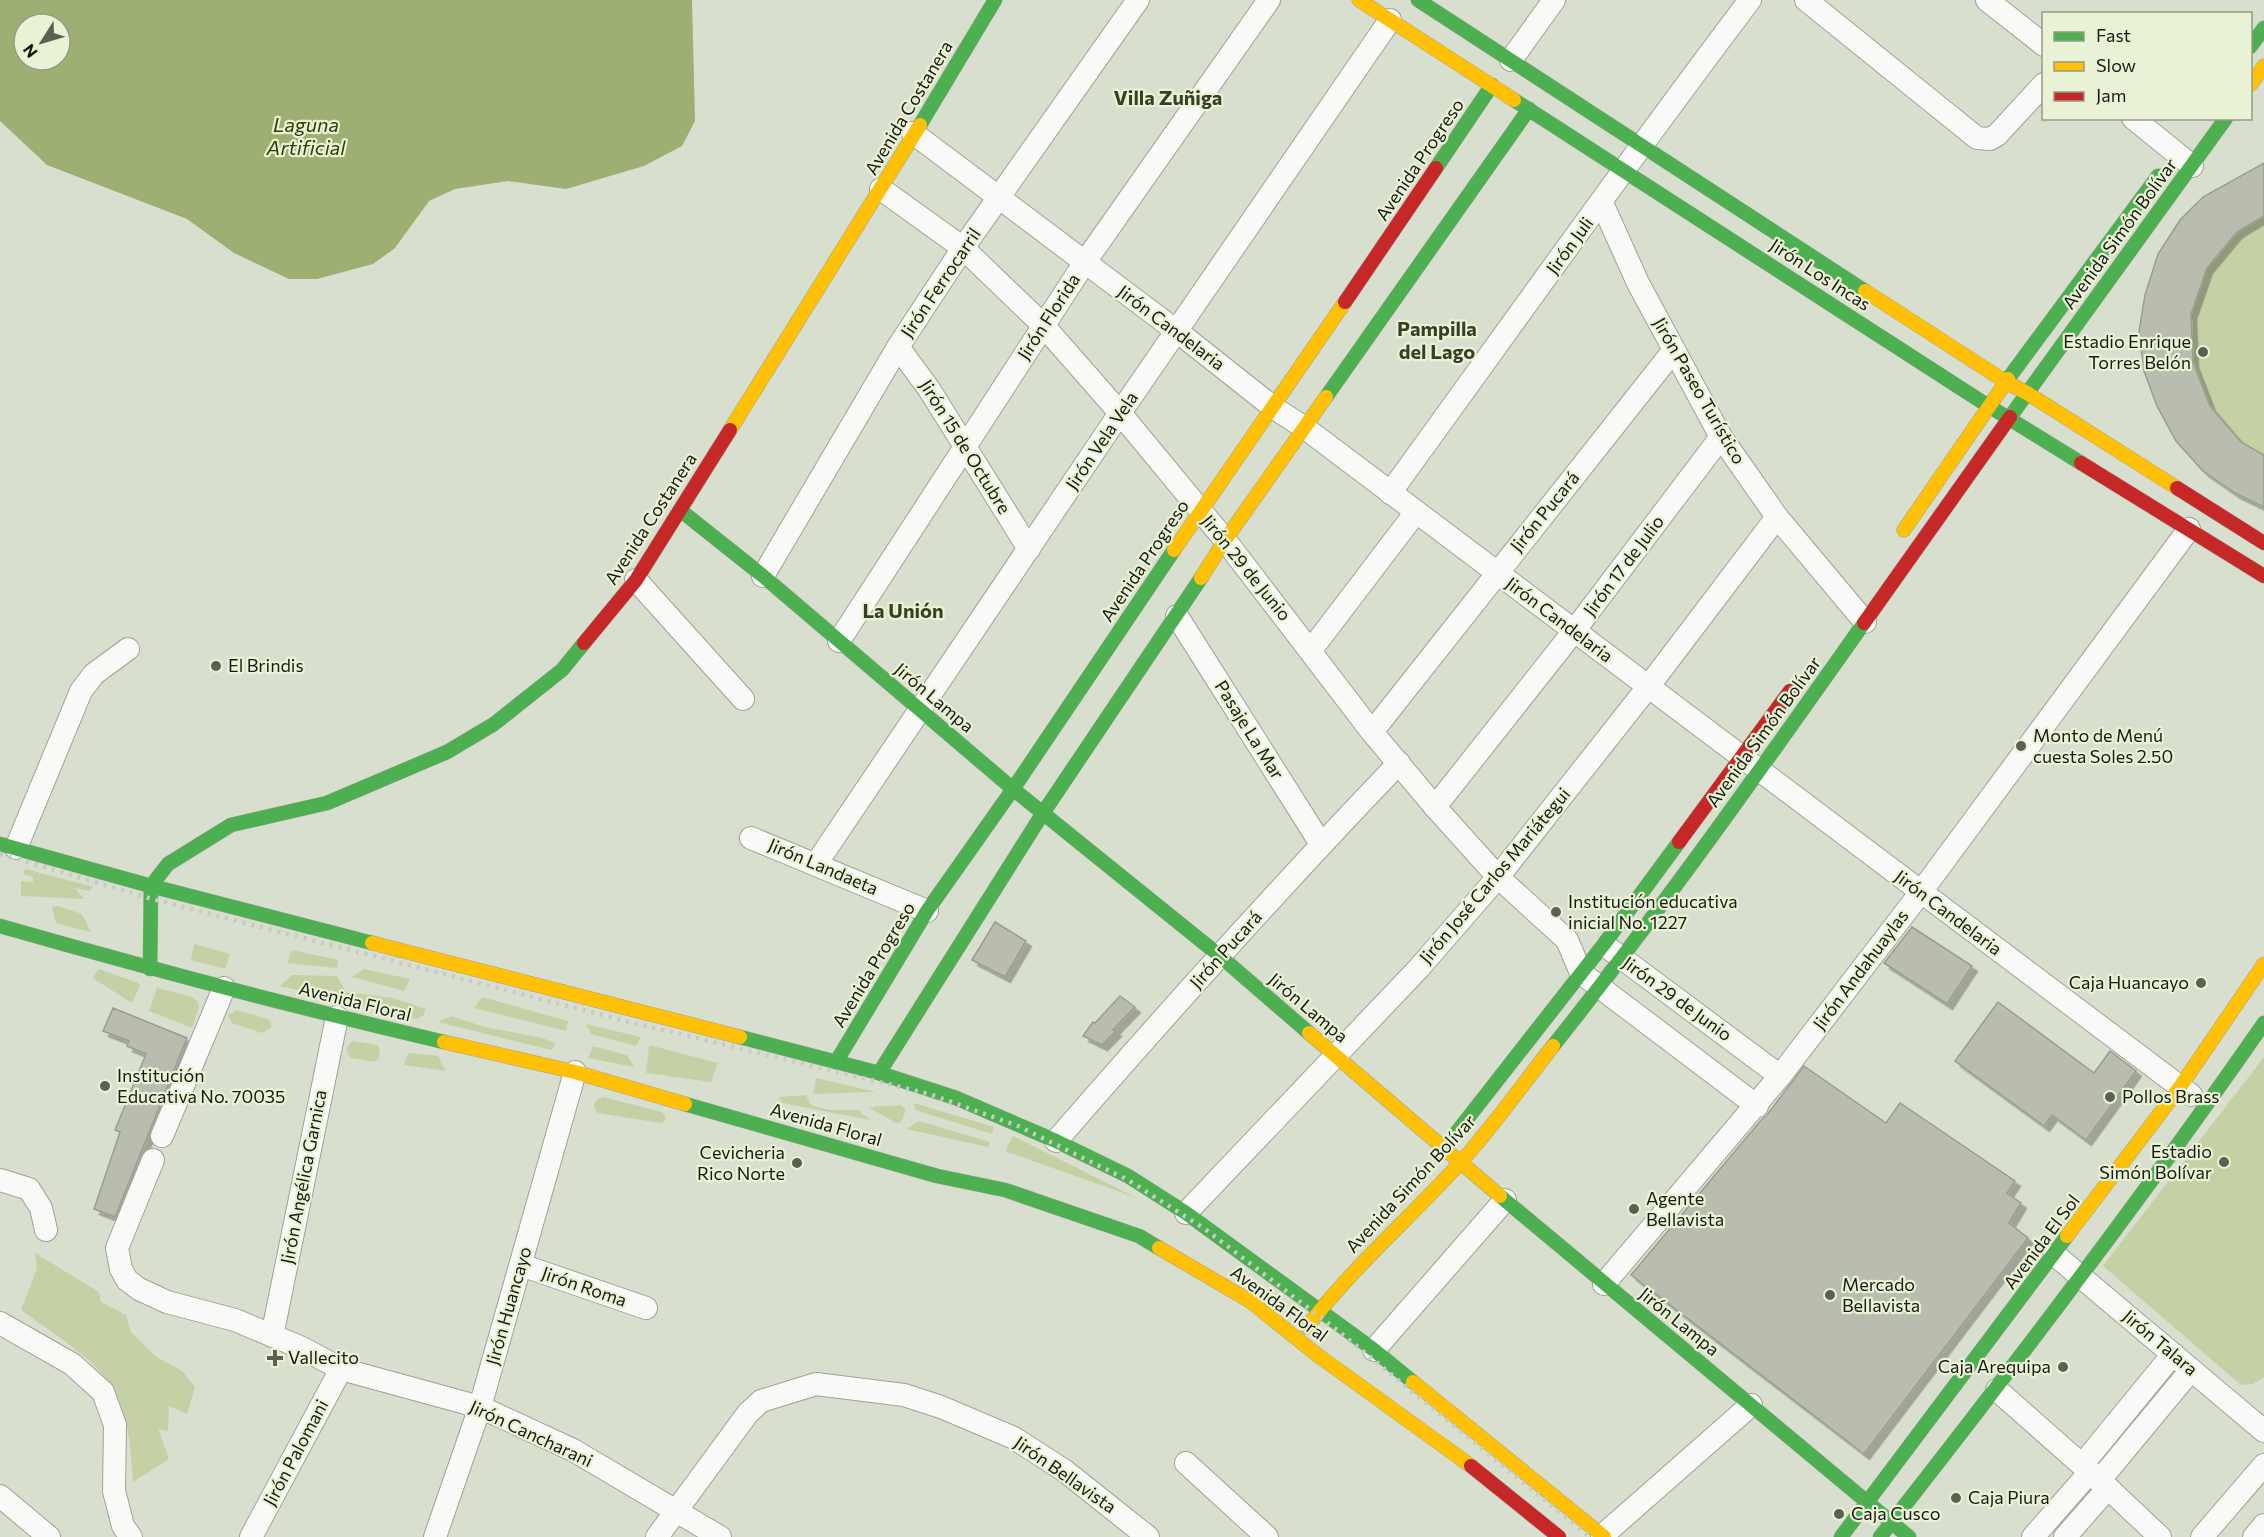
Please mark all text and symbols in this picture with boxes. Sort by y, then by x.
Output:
north arrow [12,12,72,72]
legend [2042,12,2252,120]
text: Fast [2096,24,2131,46]
street label: Avenida Costanera [859,36,957,178]
text: N [18,41,41,62]
text: Slow [2096,54,2136,76]
text: Jam [2096,84,2126,106]
district label: Villa Zuñiga [1114,85,1222,109]
street label: Avenida Progreso [1370,94,1468,225]
water label: Laguna Artificial [266,112,346,159]
street label: Avenida Simón Bolívar [2057,154,2181,313]
street label: Jirón Juli [1541,212,1597,278]
street label: Jirón Ferrocarril [895,223,985,341]
street label: Jirón Los Incas [1766,233,1875,315]
street label: Jirón Florida [1012,269,1084,364]
street label: Jirón Candelaria [1114,280,1230,375]
street label: Jirón Paseo Turístico [1649,313,1751,468]
district label: Pampilla del Lago [1397,316,1477,363]
place label: Estadio Enrique Torres Belón [2063,330,2191,373]
marker: Estadio Enrique Torres Belón [2196,345,2210,359]
street label: Jirón 15 de Octubre [916,375,1016,518]
street label: Jirón Vela Vela [1060,387,1142,494]
street label: Avenida Costanera [599,449,701,588]
street label: Jirón Pucará [1505,467,1583,556]
street label: Avenida Progreso [1095,495,1193,626]
street label: Jirón 29 de Junio [1197,510,1296,625]
street label: Jirón 17 de Julio [1578,511,1668,620]
street label: Jirón Candelaria [1502,572,1618,667]
district label: La Unión [862,598,944,622]
street label: Avenida Simón Bolívar [1701,652,1825,811]
place label: El Brindis [228,654,304,676]
street label: Jirón Lampa [891,658,979,737]
marker: El Brindis [209,659,223,673]
street label: Pasaje La Mar [1211,676,1289,783]
place label: Monto de Menú cuesta Soles 2.50 [2033,724,2173,767]
marker: Monto de Menú cuesta Soles 2.50 [2014,739,2028,753]
street label: Jirón José Carlos Mariátegui [1414,783,1574,968]
street label: Jirón Landaeta [765,833,882,899]
street label: Jirón Candelaria [1891,865,2007,960]
place label: Institución educativa inicial No. 1227 [1568,890,1738,933]
street label: Avenida Progreso [827,898,919,1031]
marker: Institución educativa inicial No. 1227 [1549,905,1563,919]
street label: Jirón Andahuaylas [1808,905,1913,1034]
street label: Jirón Pucará [1185,906,1266,993]
street label: Jirón 29 de Junio [1619,951,1737,1045]
street label: Jirón Lampa [1265,968,1353,1047]
place label: Caja Huancayo [2069,971,2189,993]
street label: Avenida Floral [297,976,414,1026]
marker: Caja Huancayo [2194,976,2208,990]
place label: Institución Educativa No. 70035 [117,1064,285,1107]
marker: Institución Educativa No. 70035 [98,1079,112,1093]
place label: Pollos Brass [2122,1085,2220,1107]
street label: Jirón Angélica Garnica [275,1088,331,1266]
marker: Pollos Brass [2103,1090,2117,1104]
street label: Avenida Floral [768,1098,885,1150]
street label: Avenida Simón Bolívar [1341,1110,1480,1257]
place label: Estadio Simón Bolívar [2099,1140,2212,1183]
place label: Cevicheria Rico Norte [697,1141,785,1184]
marker: Estadio Simón Bolívar [2217,1155,2231,1169]
marker: Cevicheria Rico Norte [790,1156,804,1170]
place label: Agente Bellavista [1646,1187,1724,1230]
street label: Avenida El Sol [1998,1190,2084,1293]
marker: Agente Bellavista [1627,1202,1641,1216]
street label: Jirón Huancayo [481,1244,535,1368]
street label: Avenida Floral [1227,1260,1333,1346]
street label: Jirón Roma [539,1261,630,1311]
place label: Mercado Bellavista [1842,1273,1920,1316]
street label: Jirón Lampa [1635,1282,1724,1360]
marker: Mercado Bellavista [1823,1288,1837,1302]
street label: Jirón Talara [2119,1305,2203,1380]
place label: Vallecito [288,1346,359,1368]
marker: Vallecito [266,1349,284,1367]
place label: Caja Arequipa [1938,1355,2051,1377]
marker: Caja Arequipa [2056,1360,2070,1374]
street label: Jirón Cancharani [466,1395,596,1471]
street label: Jirón Palomani [258,1396,332,1510]
street label: Jirón Bellavista [1010,1431,1121,1517]
place label: Caja Piura [1968,1486,2050,1508]
marker: Caja Piura [1949,1491,1963,1505]
place label: Caja Cusco [1851,1502,1940,1524]
marker: Caja Cusco [1832,1507,1846,1521]

